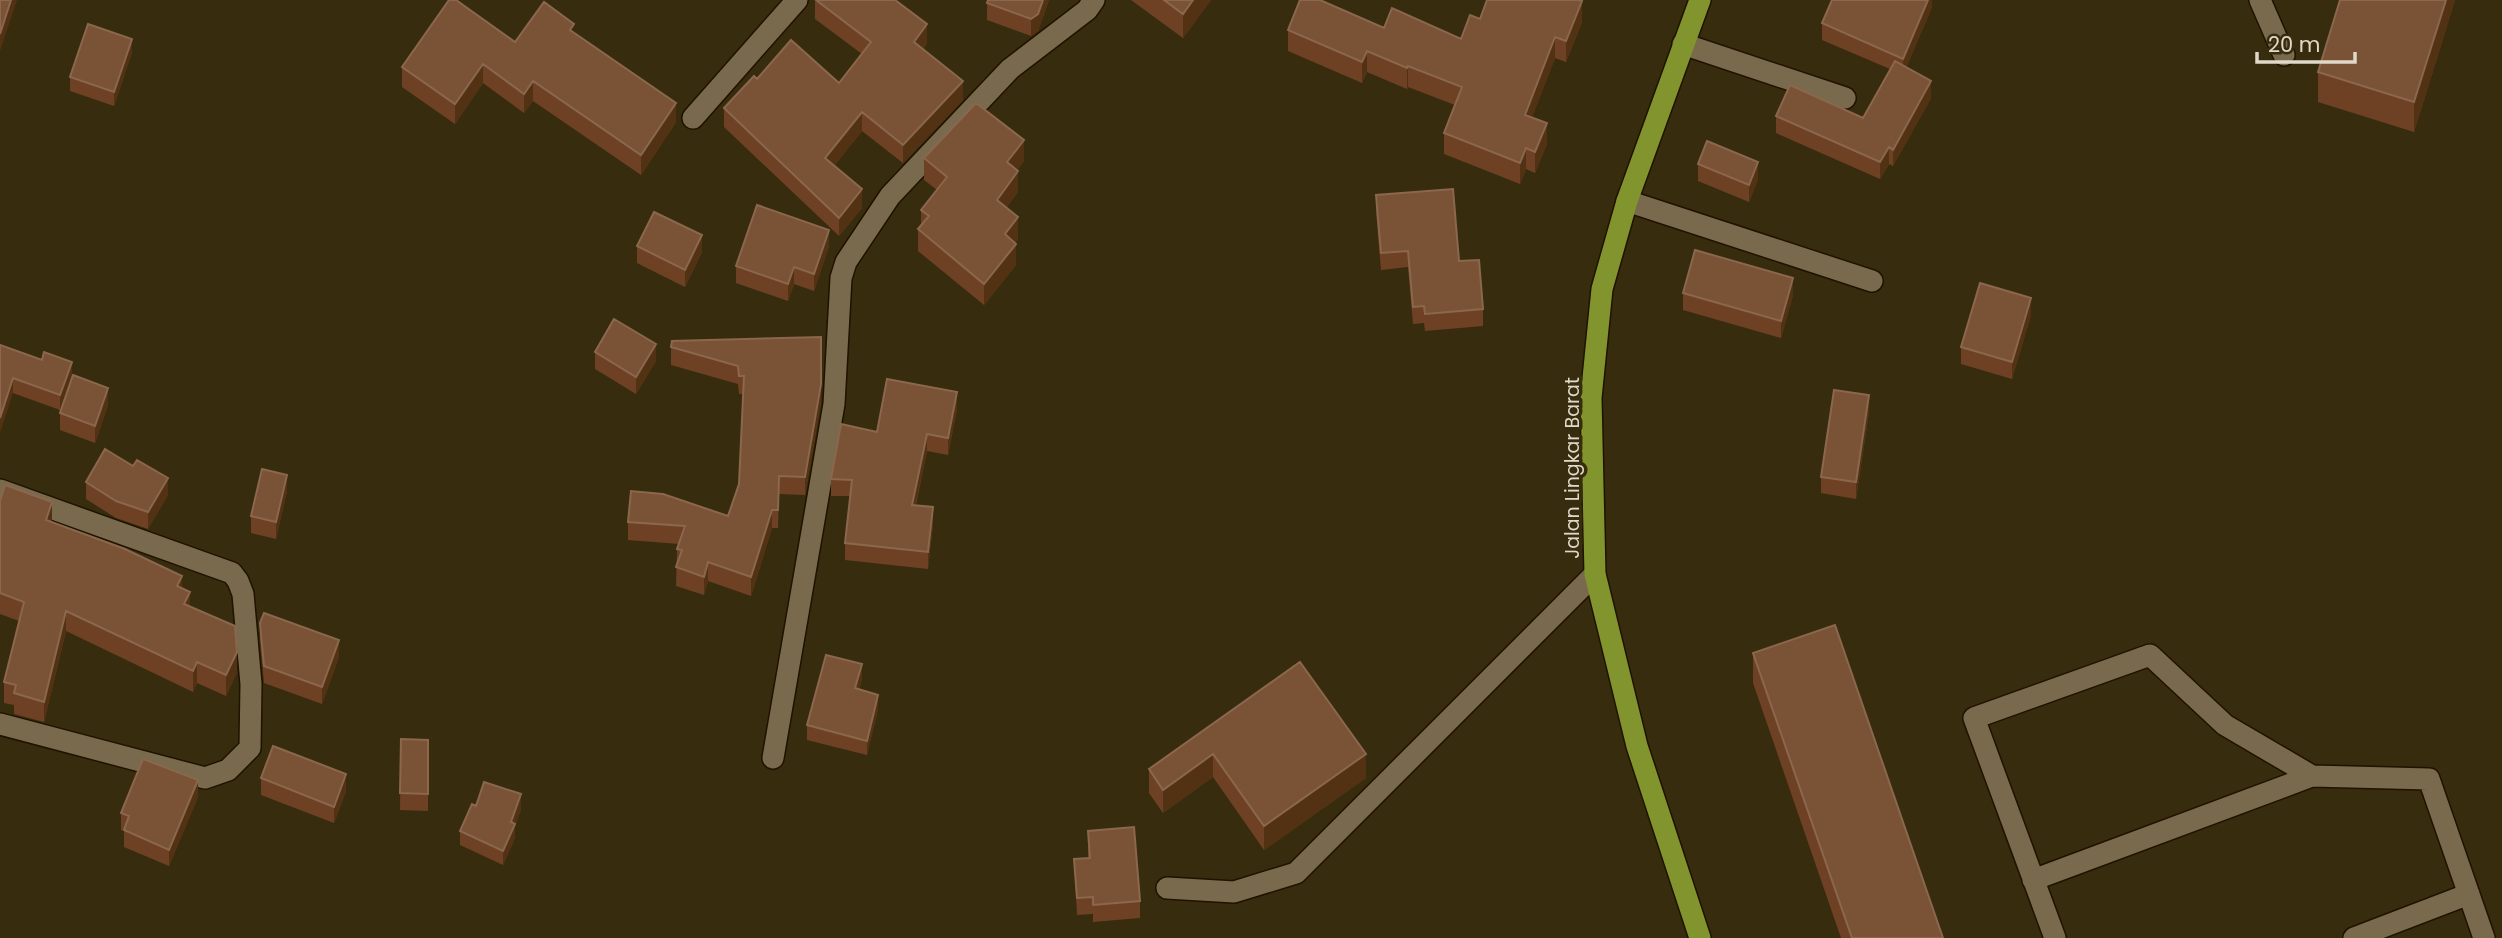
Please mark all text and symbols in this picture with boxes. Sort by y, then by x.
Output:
scale bar [2257,21,2355,65]
text: 20 m [2268,30,2321,59]
street label: Jalan Lingkar Barat [1559,377,1586,559]

